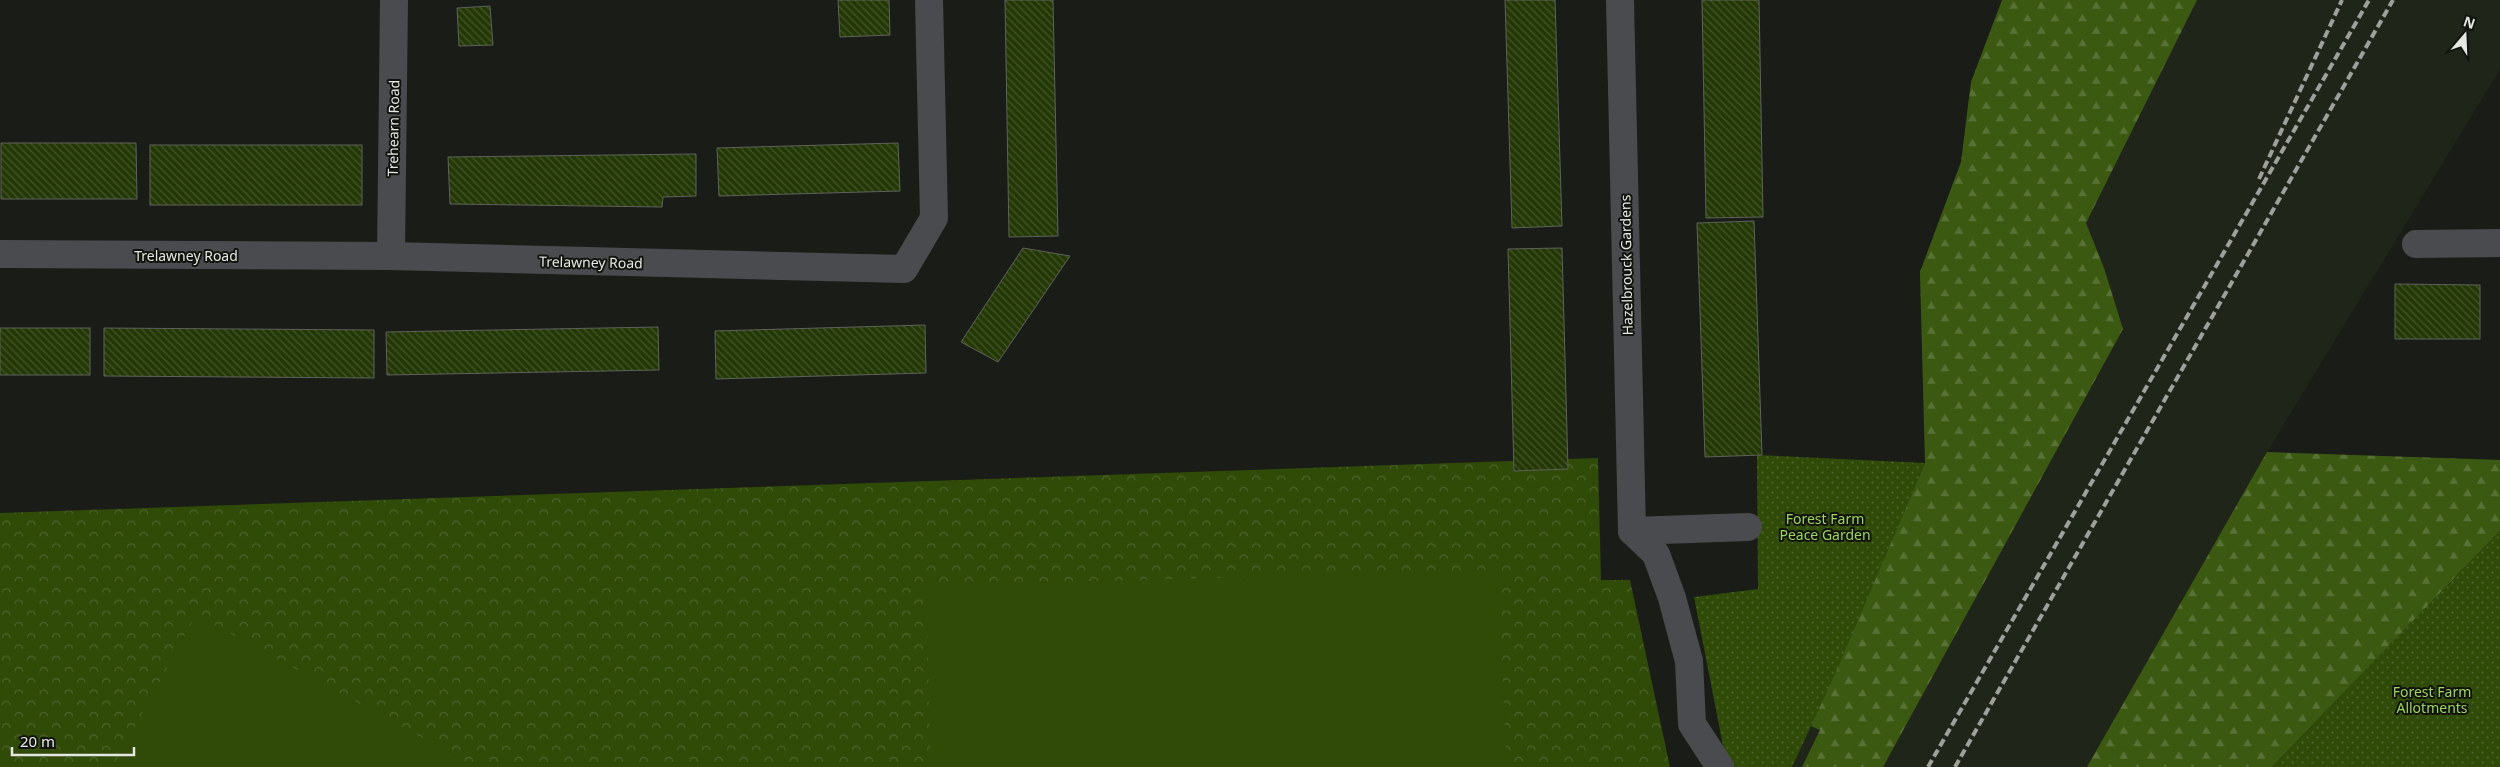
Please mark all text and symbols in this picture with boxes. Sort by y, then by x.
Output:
north arrow [2440,10,2490,60]
text: N [2461,11,2478,33]
street label: Trehearn Road [383,80,403,176]
street label: Hazelbrouck Gardens [1615,194,1637,336]
street label: Trelawney Road [134,246,238,265]
street label: Trelawney Road [539,252,643,272]
park label: Forest Farm Peace Garden [1779,509,1871,544]
park label: Forest Farm Allotments [2393,682,2471,717]
scale bar [12,724,135,756]
text: 20 m [20,731,55,751]

